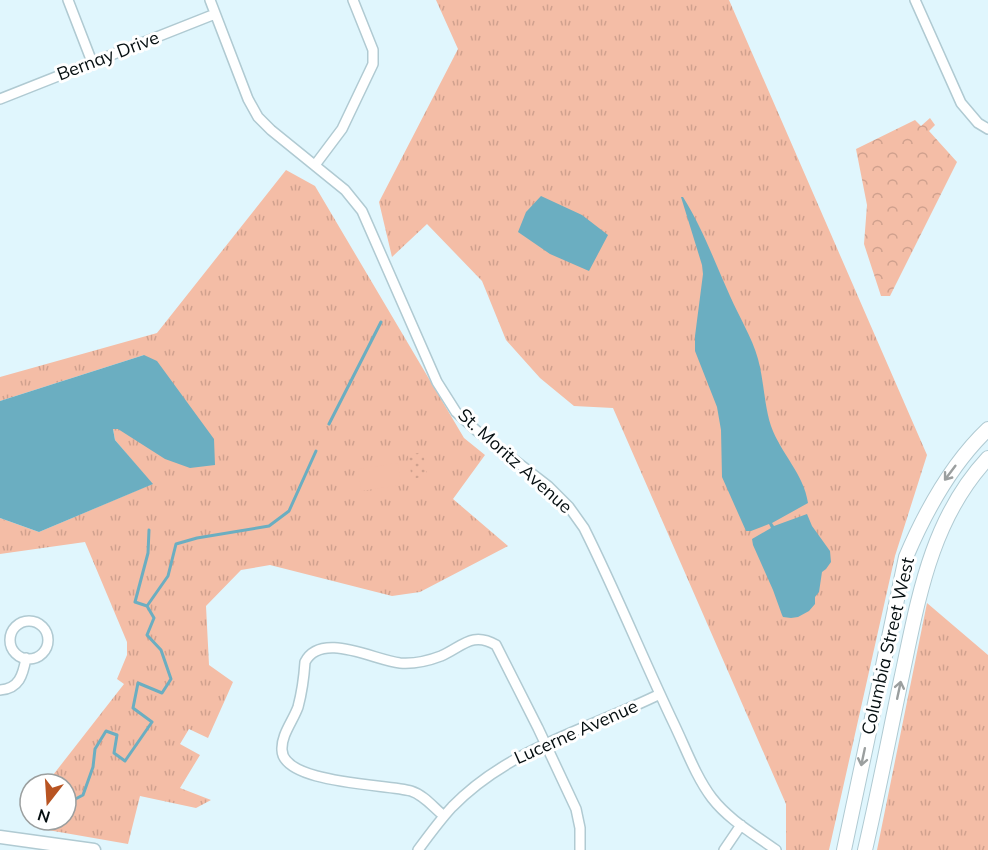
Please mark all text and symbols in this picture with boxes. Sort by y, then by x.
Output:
street label: Bernay Drive [53,26,162,86]
street label: St. Moritz Avenue [453,403,577,518]
one-way arrow [944,465,957,481]
street label: Columbia Street West [856,555,919,737]
one-way arrow [894,681,905,700]
street label: Lucerne Avenue [510,694,641,769]
one-way arrow [857,747,868,767]
north arrow [18,772,78,832]
text: N [35,805,52,828]

